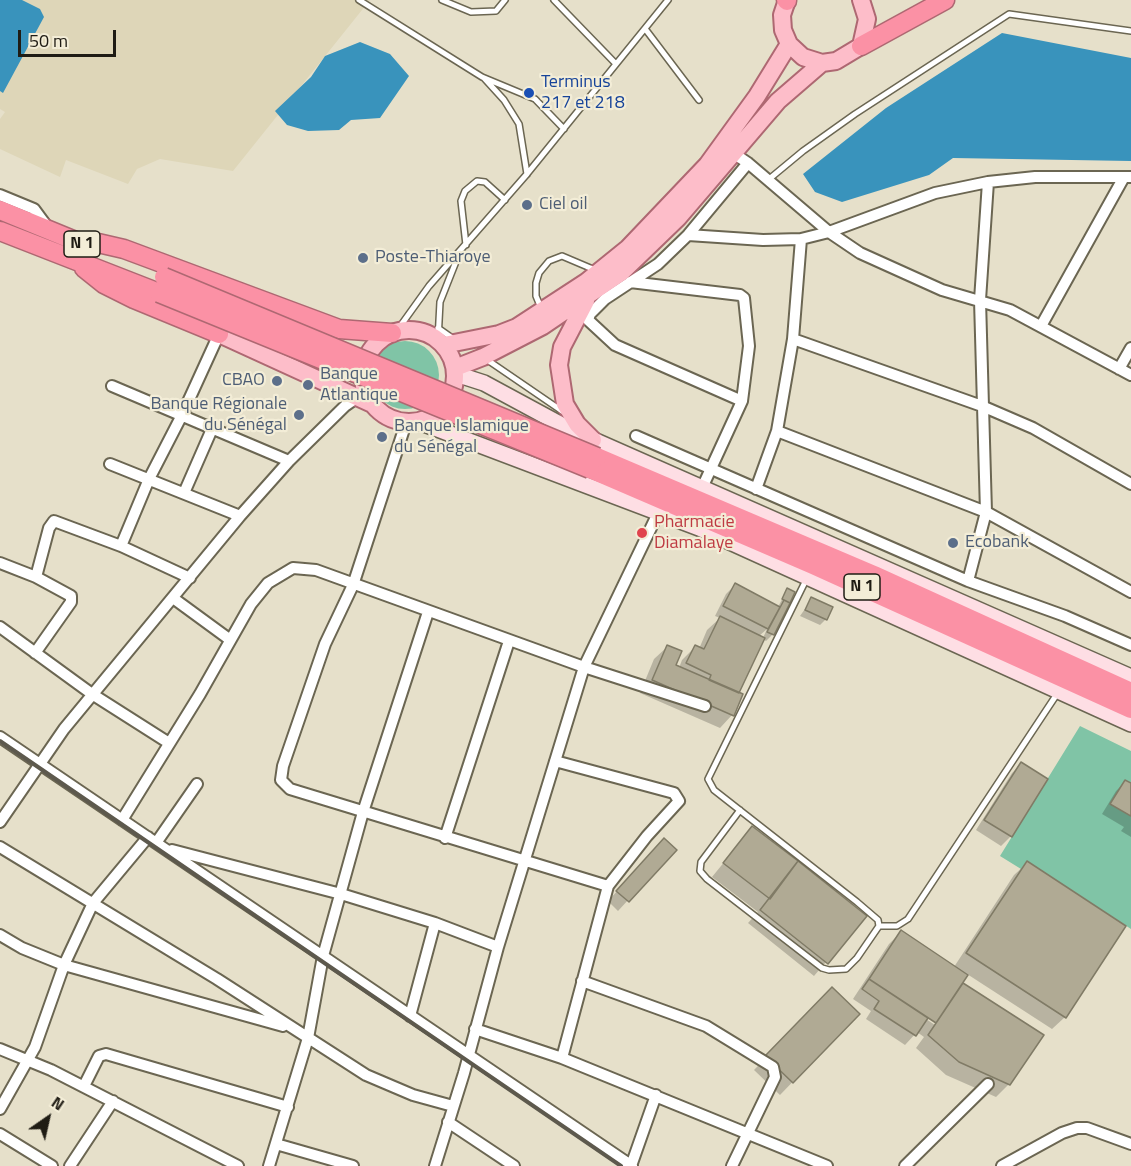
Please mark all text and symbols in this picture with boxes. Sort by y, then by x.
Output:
scale bar [21,18,118,56]
text: 50 m [29,27,68,54]
place label: Terminus 217 et 218 [541,72,625,115]
marker: Terminus 217 et 218 [522,86,536,100]
place label: Ciel oil [539,194,588,216]
marker: Ciel oil [520,198,534,212]
road number: N 1 [64,231,100,257]
place label: Poste-Thiaroye [375,247,491,269]
marker: Poste-Thiaroye [356,251,370,265]
place label: Banque Atlantique [320,364,398,406]
place label: CBAO [222,370,265,392]
marker: CBAO [270,374,284,388]
marker: Banque Atlantique [301,378,315,392]
place label: Banque Régionale du Sénégal [151,394,287,436]
marker: Banque Régionale du Sénégal [292,408,306,422]
place label: Banque Islamique du Sénégal [394,416,529,458]
marker: Banque Islamique du Sénégal [375,430,389,444]
place label: Pharmacie Diamalaye [654,512,735,554]
marker: Pharmacie Diamalaye [635,526,649,540]
place label: Ecobank [965,532,1029,554]
marker: Ecobank [946,536,960,550]
road number: N 1 [844,574,880,600]
north arrow [18,1088,78,1148]
text: N [47,1090,69,1116]

